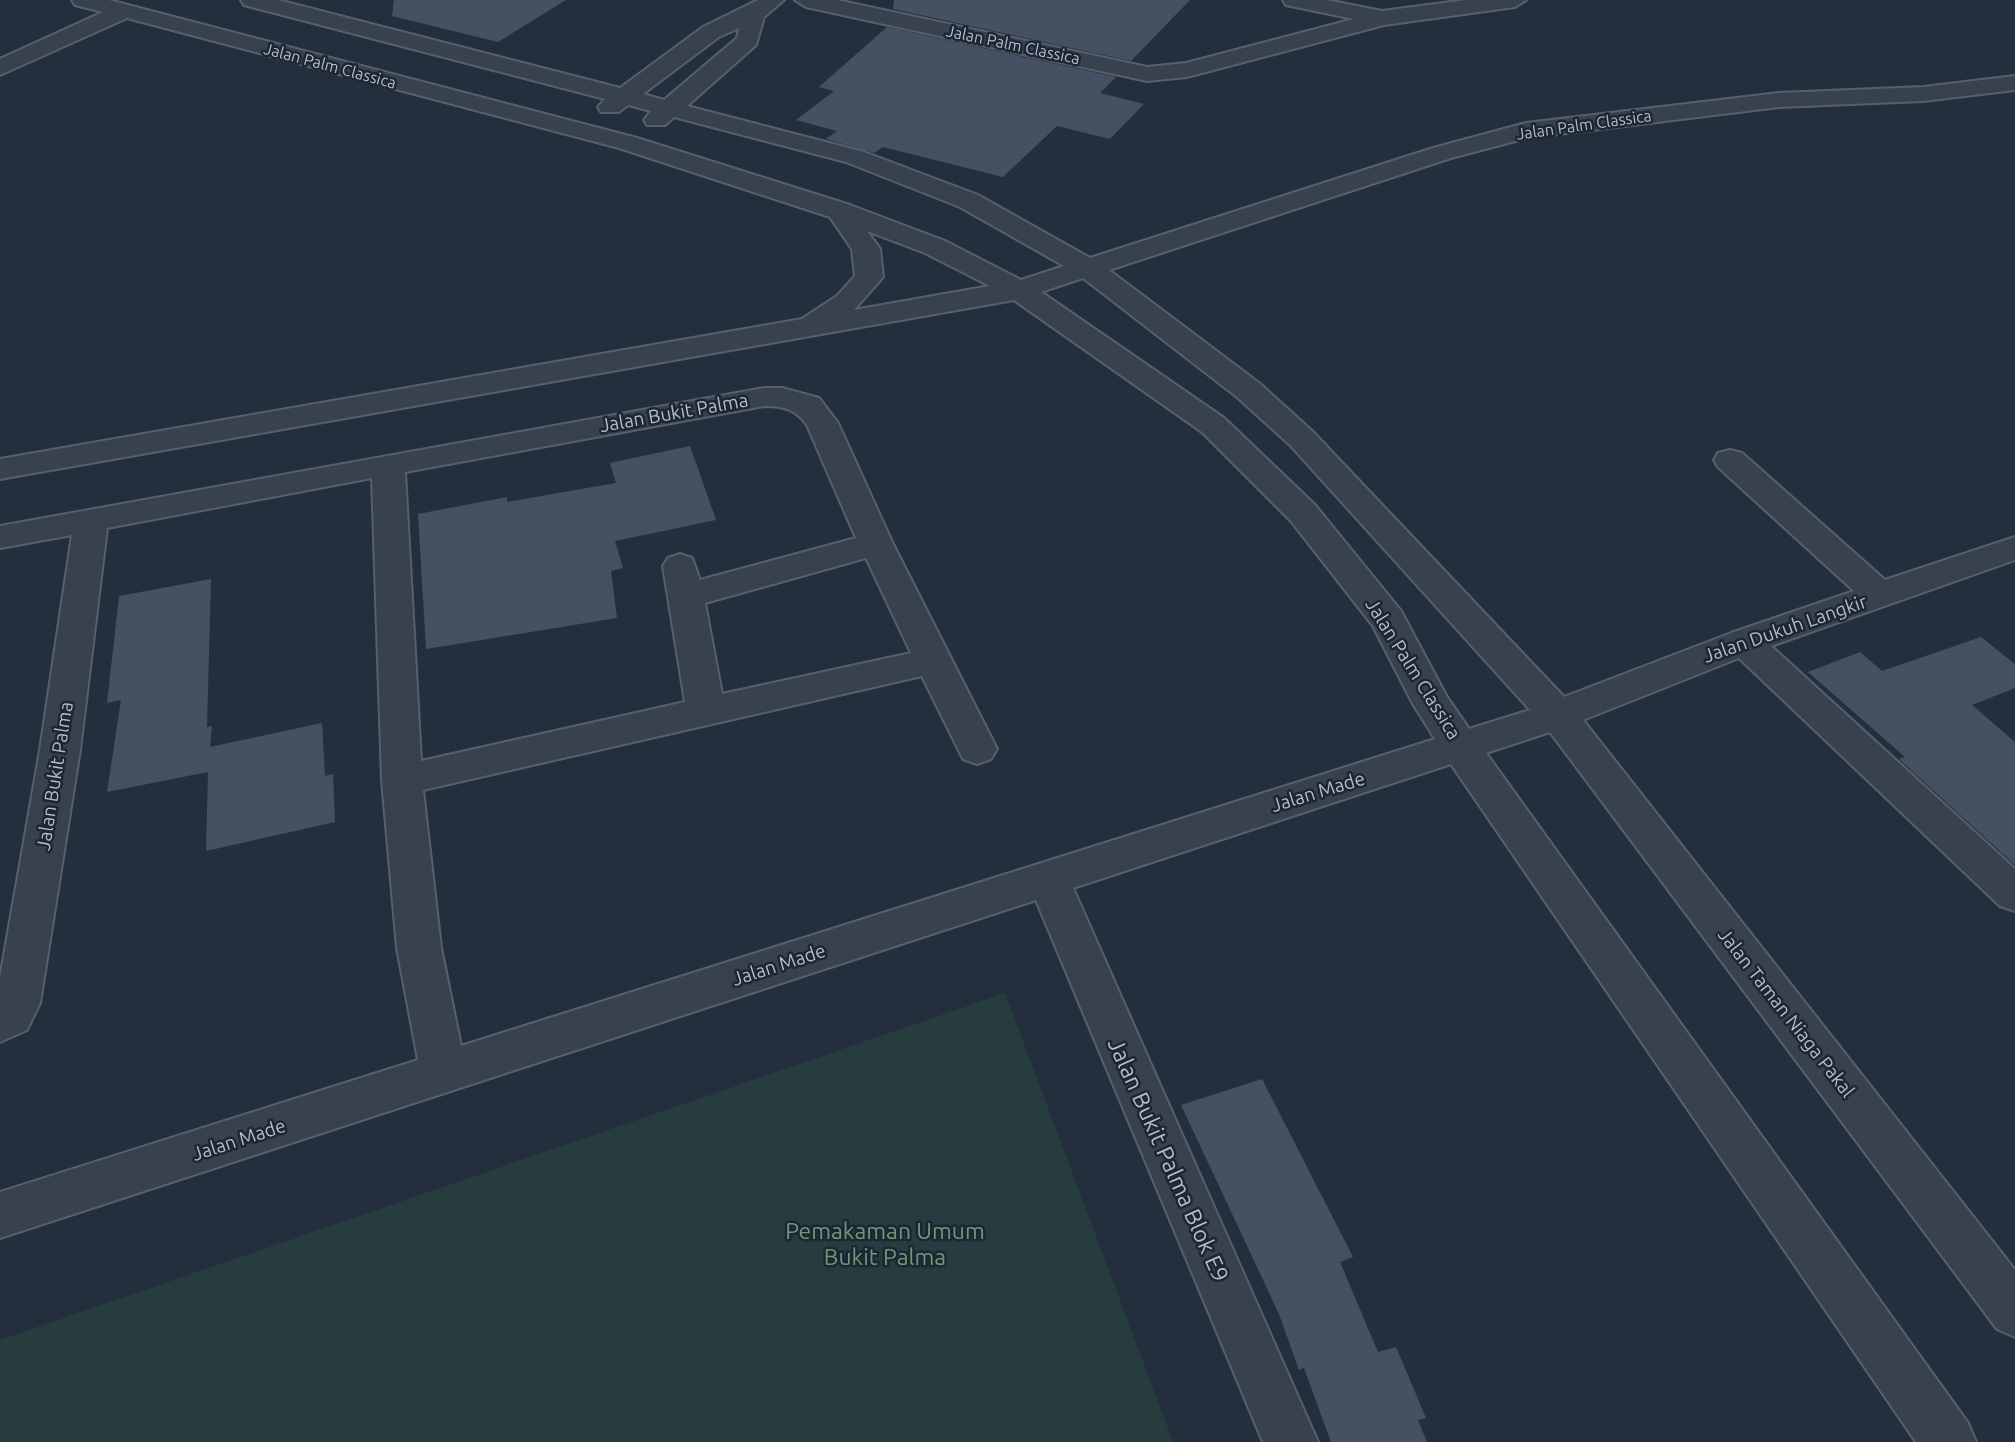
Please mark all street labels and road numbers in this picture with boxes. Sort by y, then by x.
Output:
street label: Jalan Palm Classica [944,21,1082,69]
street label: Jalan Palm Classica [262,39,398,93]
street label: Jalan Palm Classica [1515,106,1653,144]
street label: Jalan Bukit Palma [598,389,750,437]
street label: Jalan Dukuh Langkir [1700,590,1870,668]
street label: Jalan Palm Classica [1360,594,1466,744]
street label: Jalan Bukit Palma [32,700,78,852]
street label: Jalan Made [1268,767,1368,817]
street label: Jalan Taman Niaga Pakal [1713,924,1859,1102]
street label: Jalan Made [729,939,829,991]
street label: Jalan Bukit Palma Blok E9 [1102,1034,1234,1286]
street label: Jalan Made [189,1114,289,1166]

